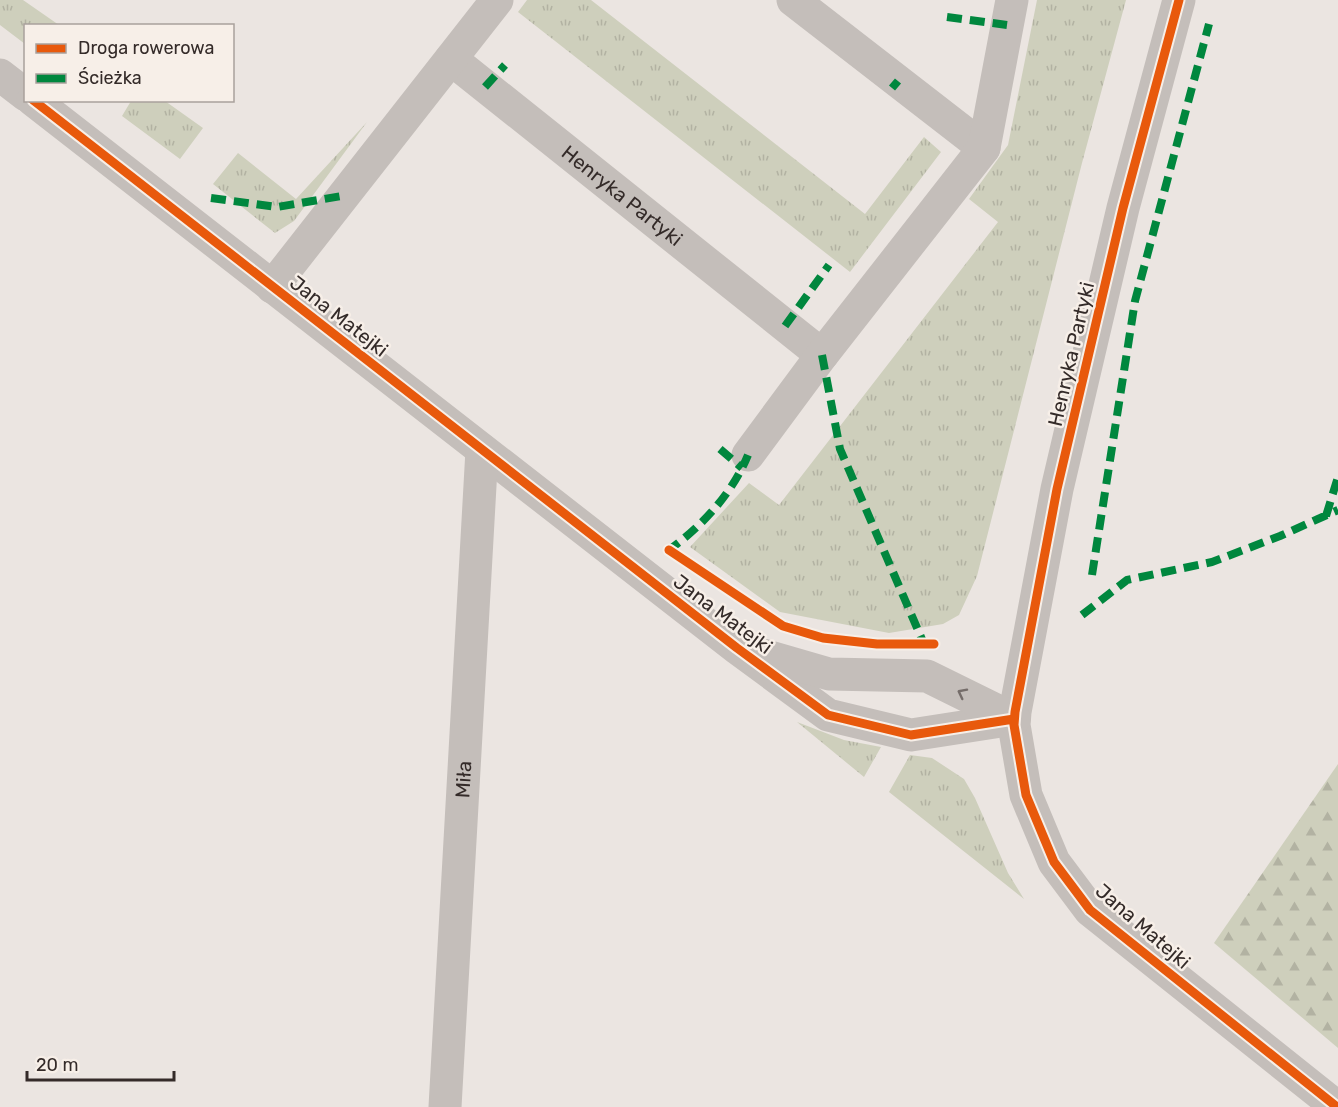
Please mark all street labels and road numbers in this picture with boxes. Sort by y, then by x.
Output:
street label: Henryka Partyki [557,140,687,251]
street label: Jana Matejki [285,270,393,362]
street label: Henryka Partyki [1043,279,1099,429]
street label: Jana Matejki [669,569,777,659]
street label: Miła [450,760,476,799]
street label: Jana Matejki [1091,878,1195,974]

